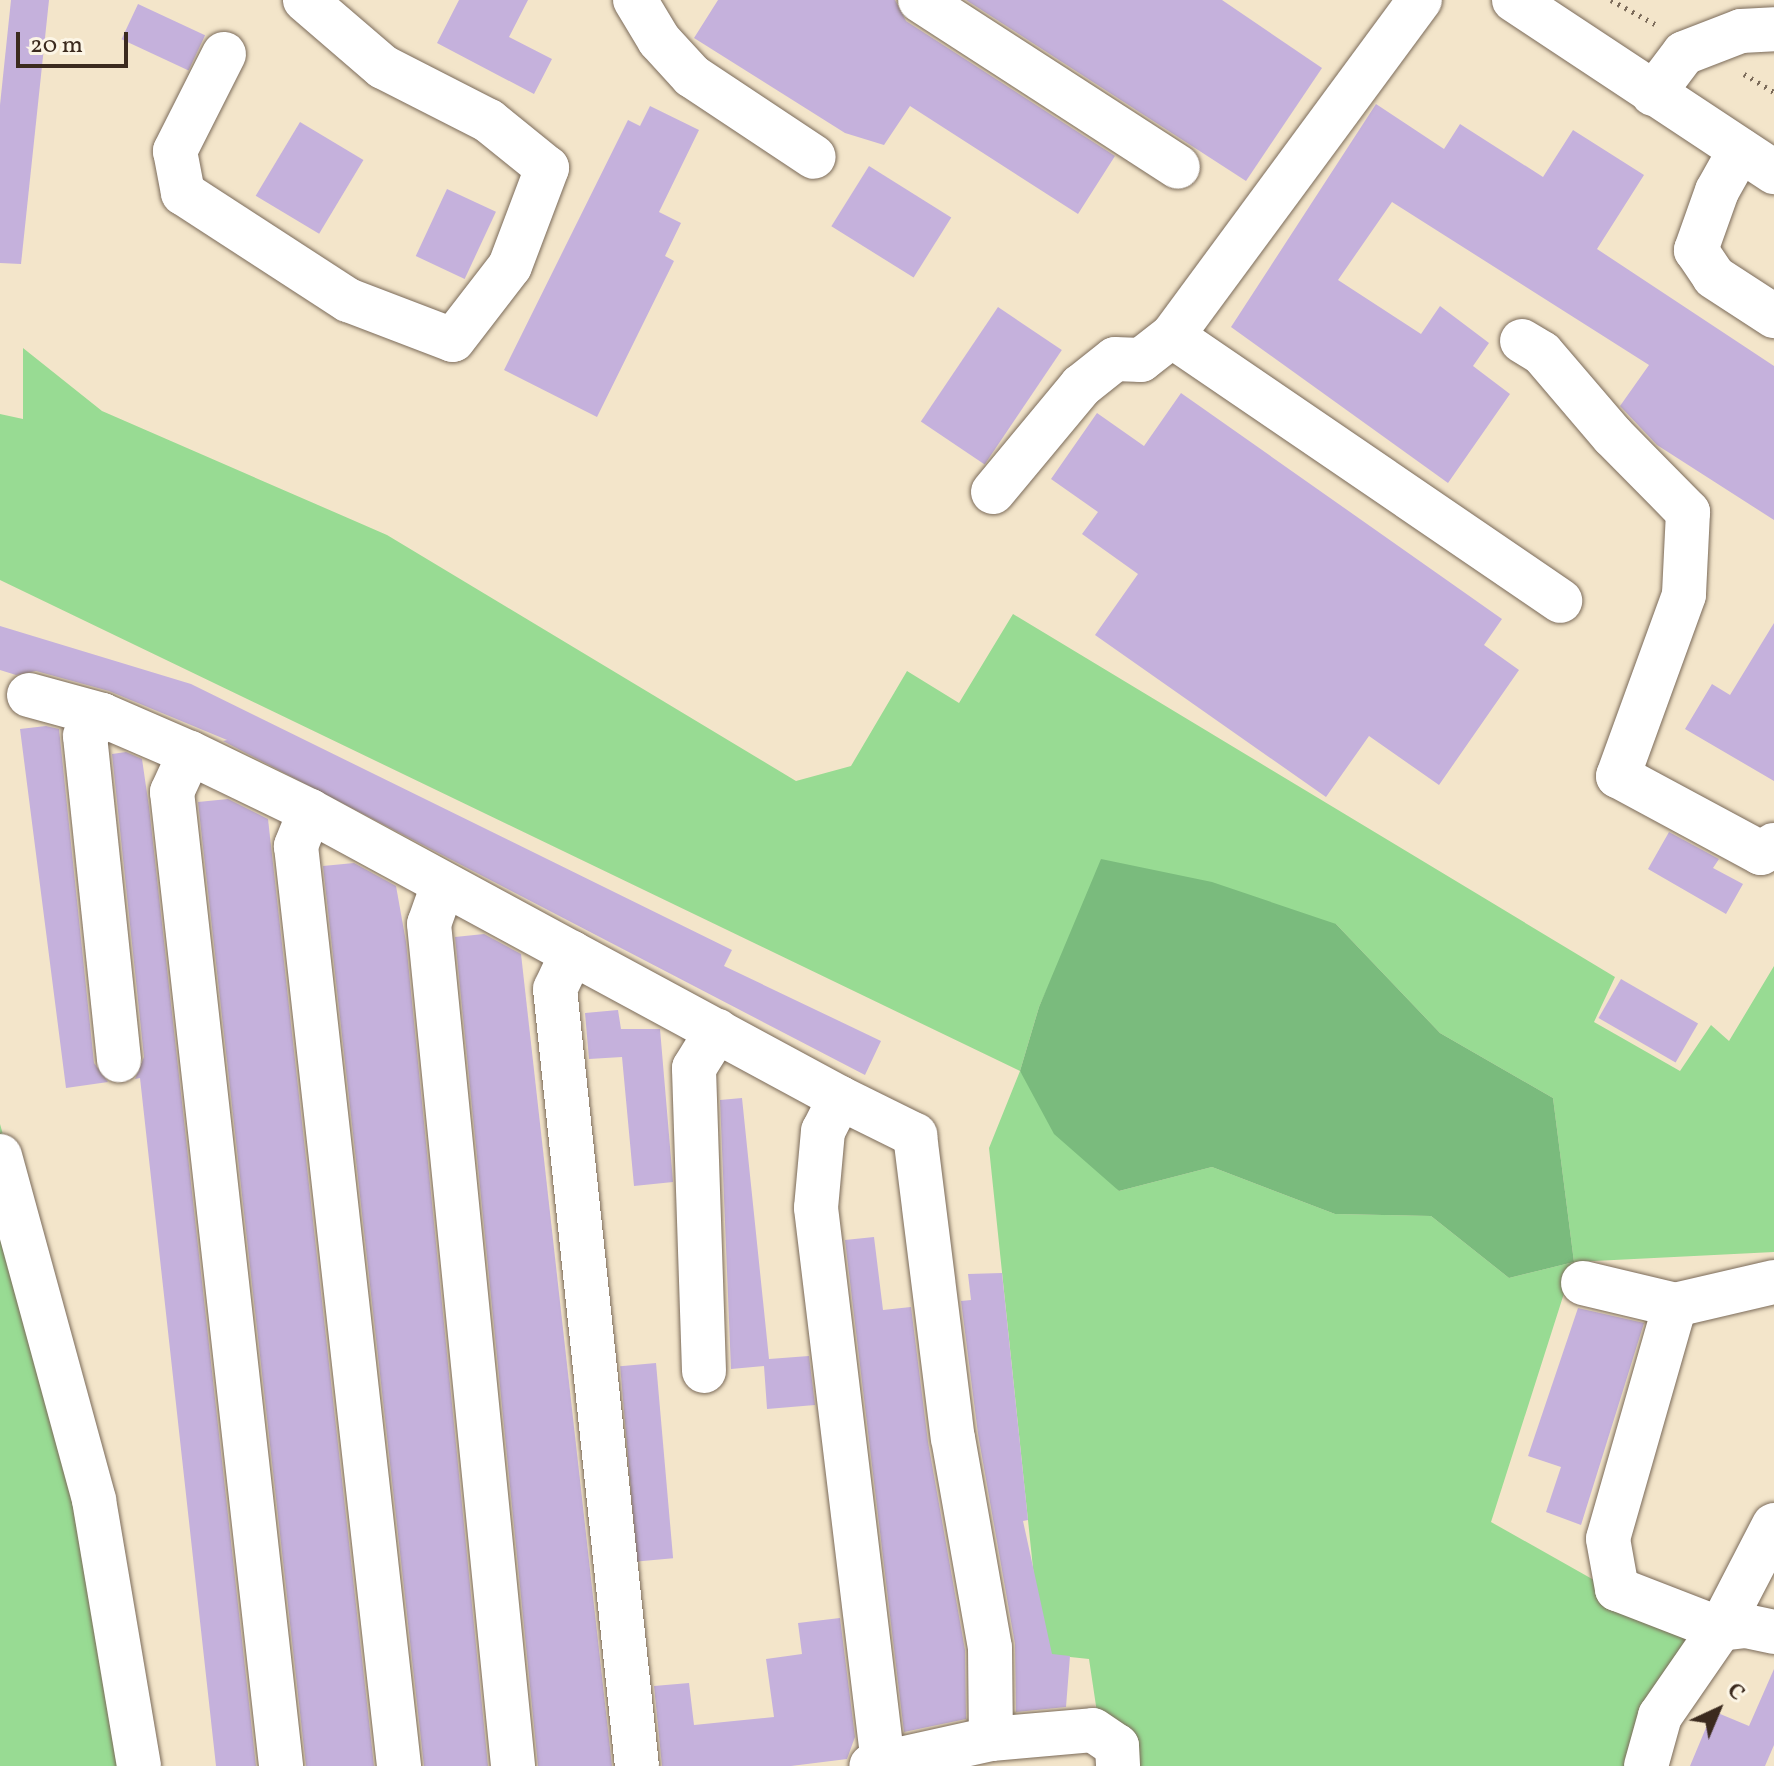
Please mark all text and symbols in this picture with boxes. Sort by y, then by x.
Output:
scale bar [20,16,132,66]
text: 20 m [30,29,83,63]
north arrow [1678,1670,1758,1750]
text: С [1719,1676,1751,1708]

